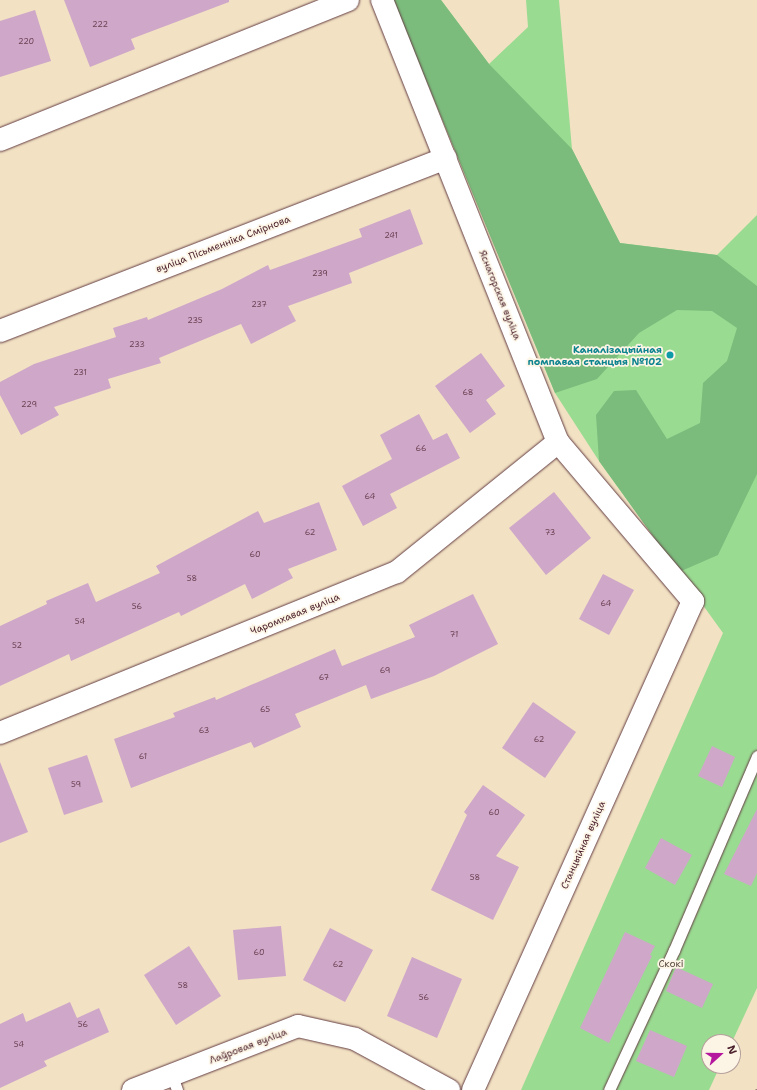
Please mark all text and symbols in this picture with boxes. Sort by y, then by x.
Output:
house number: 222 [92,20,108,30]
house number: 220 [18,37,34,47]
street label: вуліца Пісьменніка Смірнова [154,213,292,275]
house number: 241 [384,231,398,241]
street label: Яснагорская вуліца [477,248,523,342]
house number: 239 [312,269,328,279]
house number: 237 [251,300,267,310]
house number: 235 [187,316,203,326]
house number: 233 [129,340,145,350]
place label: Каналізацыйная помпавая станцыя №102 [527,343,662,366]
marker: Каналізацыйная помпавая станцыя №102 [665,350,675,360]
house number: 231 [73,368,87,378]
house number: 68 [463,388,473,398]
house number: 229 [21,400,37,410]
house number: 66 [416,444,426,454]
house number: 64 [365,492,375,502]
house number: 62 [305,528,315,538]
house number: 73 [545,528,555,538]
house number: 60 [250,550,260,560]
house number: 58 [187,574,197,584]
street label: Чаромхавая вуліца [249,591,341,637]
house number: 64 [601,599,611,609]
house number: 56 [132,602,142,612]
house number: 54 [75,617,85,627]
house number: 71 [450,630,458,640]
house number: 52 [12,641,22,651]
house number: 69 [380,666,390,676]
house number: 67 [319,673,329,683]
house number: 65 [260,705,270,715]
house number: 63 [199,726,209,736]
house number: 62 [534,735,544,745]
house number: 61 [139,752,147,762]
house number: 59 [71,780,81,790]
street label: Станцыйная вуліца [558,799,608,891]
house number: 60 [489,808,499,818]
house number: 58 [470,873,480,883]
house number: 60 [254,948,264,958]
park label: Скокі [658,958,684,970]
house number: 62 [333,960,343,970]
house number: 58 [178,981,188,991]
house number: 56 [419,993,429,1003]
house number: 56 [78,1020,88,1030]
street label: Лаўровая вуліца [207,1026,289,1066]
north arrow [701,1034,741,1074]
house number: 54 [14,1040,24,1050]
text: N [723,1043,740,1057]

